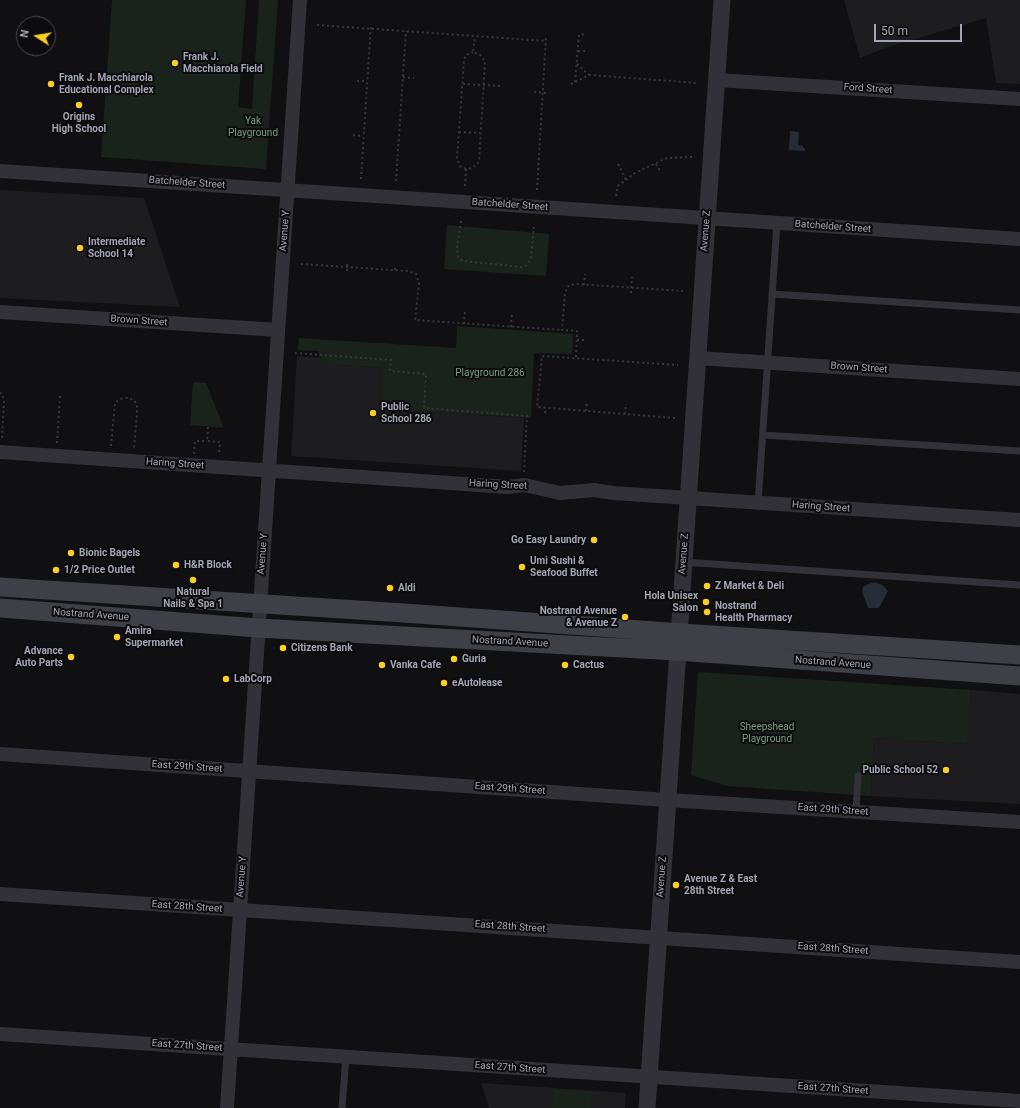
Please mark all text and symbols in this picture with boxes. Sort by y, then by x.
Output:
north arrow [16,16,56,56]
scale bar [876,16,964,42]
text: 50 m [881,24,908,38]
text: N [18,28,32,39]
place label: Frank J. Macchiarola Field [183,51,263,74]
marker: Frank J. Macchiarola Field [170,58,180,68]
place label: Frank J. Macchiarola Educational Complex [59,72,154,96]
marker: Frank J. Macchiarola Educational Complex [46,79,56,89]
street label: Ford Street [843,81,893,97]
marker: Origins High School [74,100,84,110]
place label: Origins High School [52,111,106,134]
park label: Yak Playground [228,115,278,138]
street label: Batchelder Street [148,174,226,192]
street label: Batchelder Street [471,196,549,214]
street label: Avenue Y [278,210,292,252]
street label: Avenue Z [699,210,713,252]
street label: Batchelder Street [794,218,872,236]
place label: Intermediate School 14 [88,236,145,260]
marker: Intermediate School 14 [75,243,85,253]
street label: Brown Street [110,313,168,329]
street label: Brown Street [830,360,888,376]
park label: Playground 286 [455,367,525,379]
place label: Public School 286 [381,401,432,424]
marker: Public School 286 [368,408,378,418]
street label: Haring Street [145,456,205,472]
street label: Haring Street [469,477,527,493]
street label: Haring Street [791,499,851,515]
street label: Avenue Y [256,533,270,575]
street label: Avenue Z [677,533,691,575]
place label: Go Easy Laundry [511,534,586,546]
marker: Go Easy Laundry [589,535,599,545]
place label: Bionic Bagels [79,547,140,559]
marker: Bionic Bagels [66,548,76,558]
place label: Umi Sushi & Seafood Buffet [530,555,598,578]
place label: H&R Block [184,559,232,571]
marker: H&R Block [171,560,181,570]
marker: Umi Sushi & Seafood Buffet [517,562,527,572]
place label: 1/2 Price Outlet [64,564,135,576]
marker: 1/2 Price Outlet [51,565,61,575]
marker: Natural Nails & Spa 1 [188,575,198,585]
place label: Z Market & Deli [715,580,784,592]
marker: Z Market & Deli [702,581,712,591]
place label: Aldi [398,582,416,594]
marker: Aldi [385,583,395,593]
place label: Natural Nails & Spa 1 [163,586,223,610]
place label: Hola Unisex Salon [644,590,698,614]
marker: Hola Unisex Salon [701,597,711,607]
place label: Nostrand Health Pharmacy [715,600,792,624]
place label: Nostrand Avenue & Avenue Z [540,605,617,628]
street label: Nostrand Avenue [53,606,129,624]
marker: Nostrand Health Pharmacy [702,607,712,617]
marker: Nostrand Avenue & Avenue Z [620,612,630,622]
place label: Amira Supermarket [125,625,183,648]
marker: Amira Supermarket [112,632,122,642]
street label: Nostrand Avenue [472,634,548,650]
place label: Citizens Bank [291,642,353,654]
marker: Citizens Bank [278,643,288,653]
place label: Advance Auto Parts [15,645,63,668]
marker: Advance Auto Parts [66,652,76,662]
place label: Guria [462,653,486,665]
marker: Guria [449,654,459,664]
street label: Nostrand Avenue [795,654,871,672]
place label: Vanka Cafe [390,659,441,671]
place label: Cactus [573,659,604,671]
marker: Vanka Cafe [377,660,387,670]
marker: Cactus [560,660,570,670]
place label: LabCorp [234,673,272,685]
marker: LabCorp [221,674,231,684]
place label: eAutolease [452,677,502,689]
marker: eAutolease [439,678,449,688]
park label: Sheepshead Playground [740,721,794,744]
street label: East 29th Street [151,759,223,775]
place label: Public School 52 [862,764,938,776]
marker: Public School 52 [941,765,951,775]
street label: East 29th Street [474,781,546,797]
street label: East 29th Street [797,802,869,818]
street label: Avenue Y [235,856,249,898]
street label: Avenue Z [655,856,669,898]
place label: Avenue Z & East 28th Street [684,873,757,896]
marker: Avenue Z & East 28th Street [671,880,681,890]
street label: East 28th Street [151,899,223,915]
street label: East 28th Street [474,919,546,935]
street label: East 28th Street [797,941,869,957]
street label: East 27th Street [151,1038,223,1054]
street label: East 27th Street [474,1060,546,1076]
street label: East 27th Street [797,1081,869,1097]

